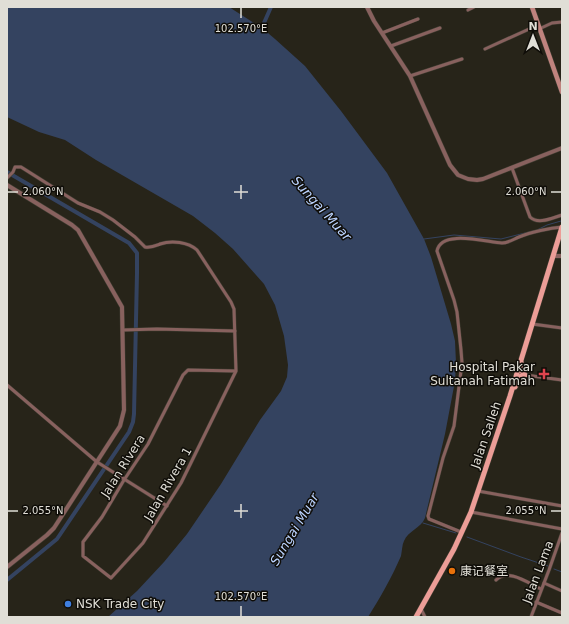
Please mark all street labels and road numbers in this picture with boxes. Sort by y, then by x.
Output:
street label: Jalan Salleh [468,400,504,471]
street label: Jalan Rivera [98,432,148,501]
street label: Jalan Rivera 1 [141,445,195,524]
street label: Jalan Lama [519,539,556,606]

